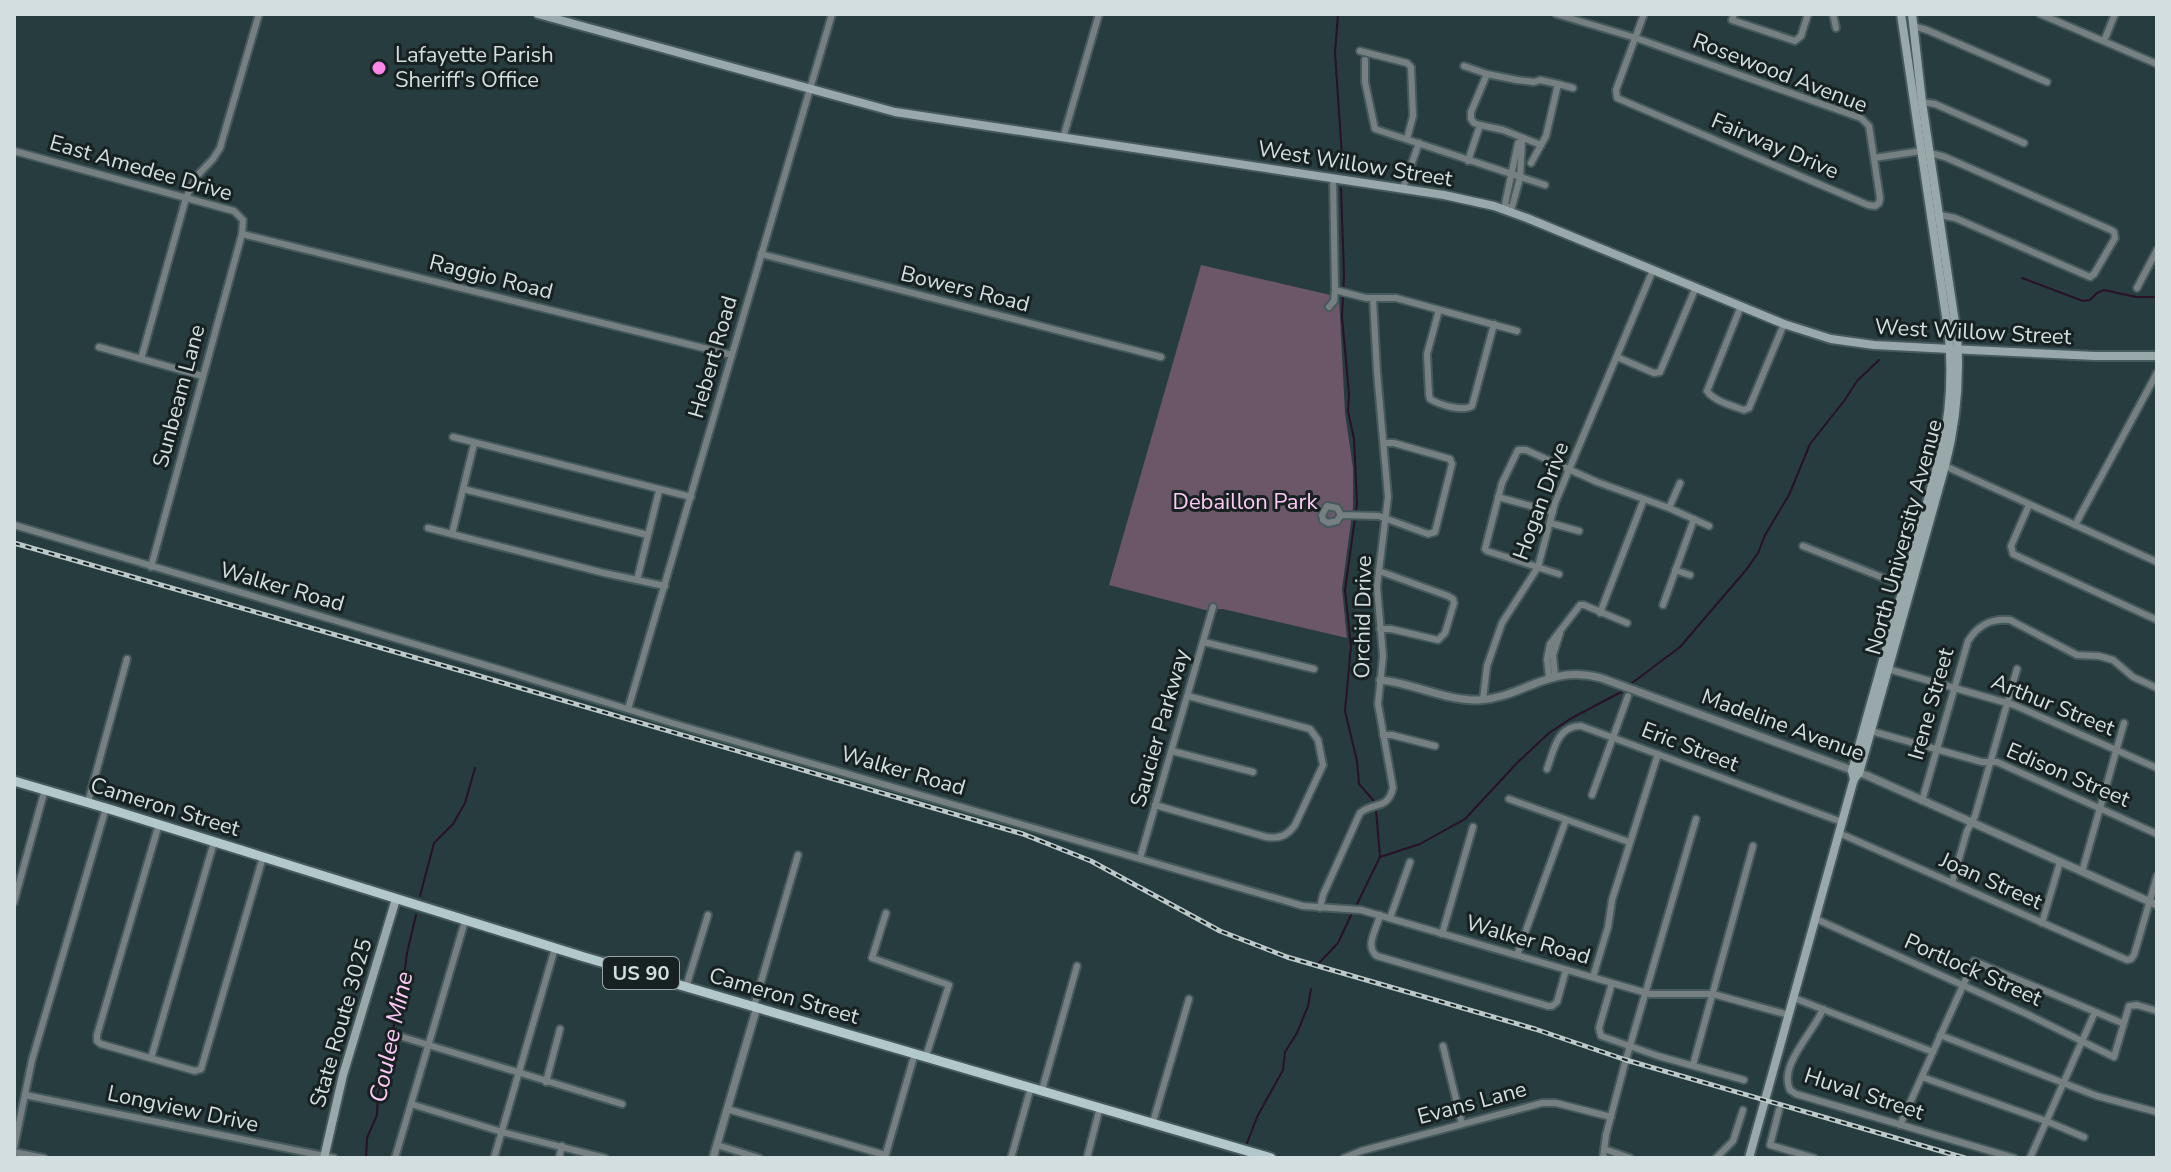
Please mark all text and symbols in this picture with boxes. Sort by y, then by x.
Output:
street label: Rosewood Avenue [1688,26,1872,120]
place label: Lafayette Parish Sheriff's Office [395,40,554,95]
marker: Lafayette Parish Sheriff's Office [370,59,388,77]
street label: Fairway Drive [1707,106,1843,186]
street label: East Amedee Drive [46,128,236,208]
street label: West Willow Street [1255,134,1455,194]
street label: Raggio Road [426,247,556,307]
street label: Bowers Road [897,258,1033,320]
street label: Hebert Road [681,292,745,422]
street label: West Willow Street [1874,312,2072,352]
street label: Sunbeam Lane [146,321,212,471]
street label: North University Avenue [1858,416,1950,658]
street label: Hogan Drive [1506,438,1576,564]
park label: Debaillon Park [1173,487,1318,517]
street label: Walker Road [216,555,348,619]
street label: Orchid Drive [1347,555,1379,679]
street label: Irene Street [1901,644,1961,763]
street label: Saucier Parkway [1123,645,1197,810]
street label: Arthur Street [1987,667,2119,743]
street label: Madeline Avenue [1697,682,1869,768]
street label: Eric Street [1637,715,1743,779]
street label: Edison Street [2002,735,2135,815]
street label: Walker Road [837,739,969,803]
street label: Cameron Street [87,770,244,844]
street label: Joan Street [1934,845,2047,917]
street label: Walker Road [1462,908,1594,972]
street label: Portlock Street [1900,926,2047,1014]
street label: State Route 3025 [303,935,379,1111]
road number: US 90 [603,957,679,989]
street label: Cameron Street [705,960,863,1032]
water label: Coulee Mine [361,968,421,1106]
street label: Huval Street [1800,1061,1928,1128]
street label: Evans Lane [1414,1074,1530,1132]
street label: Longview Drive [105,1078,261,1140]

